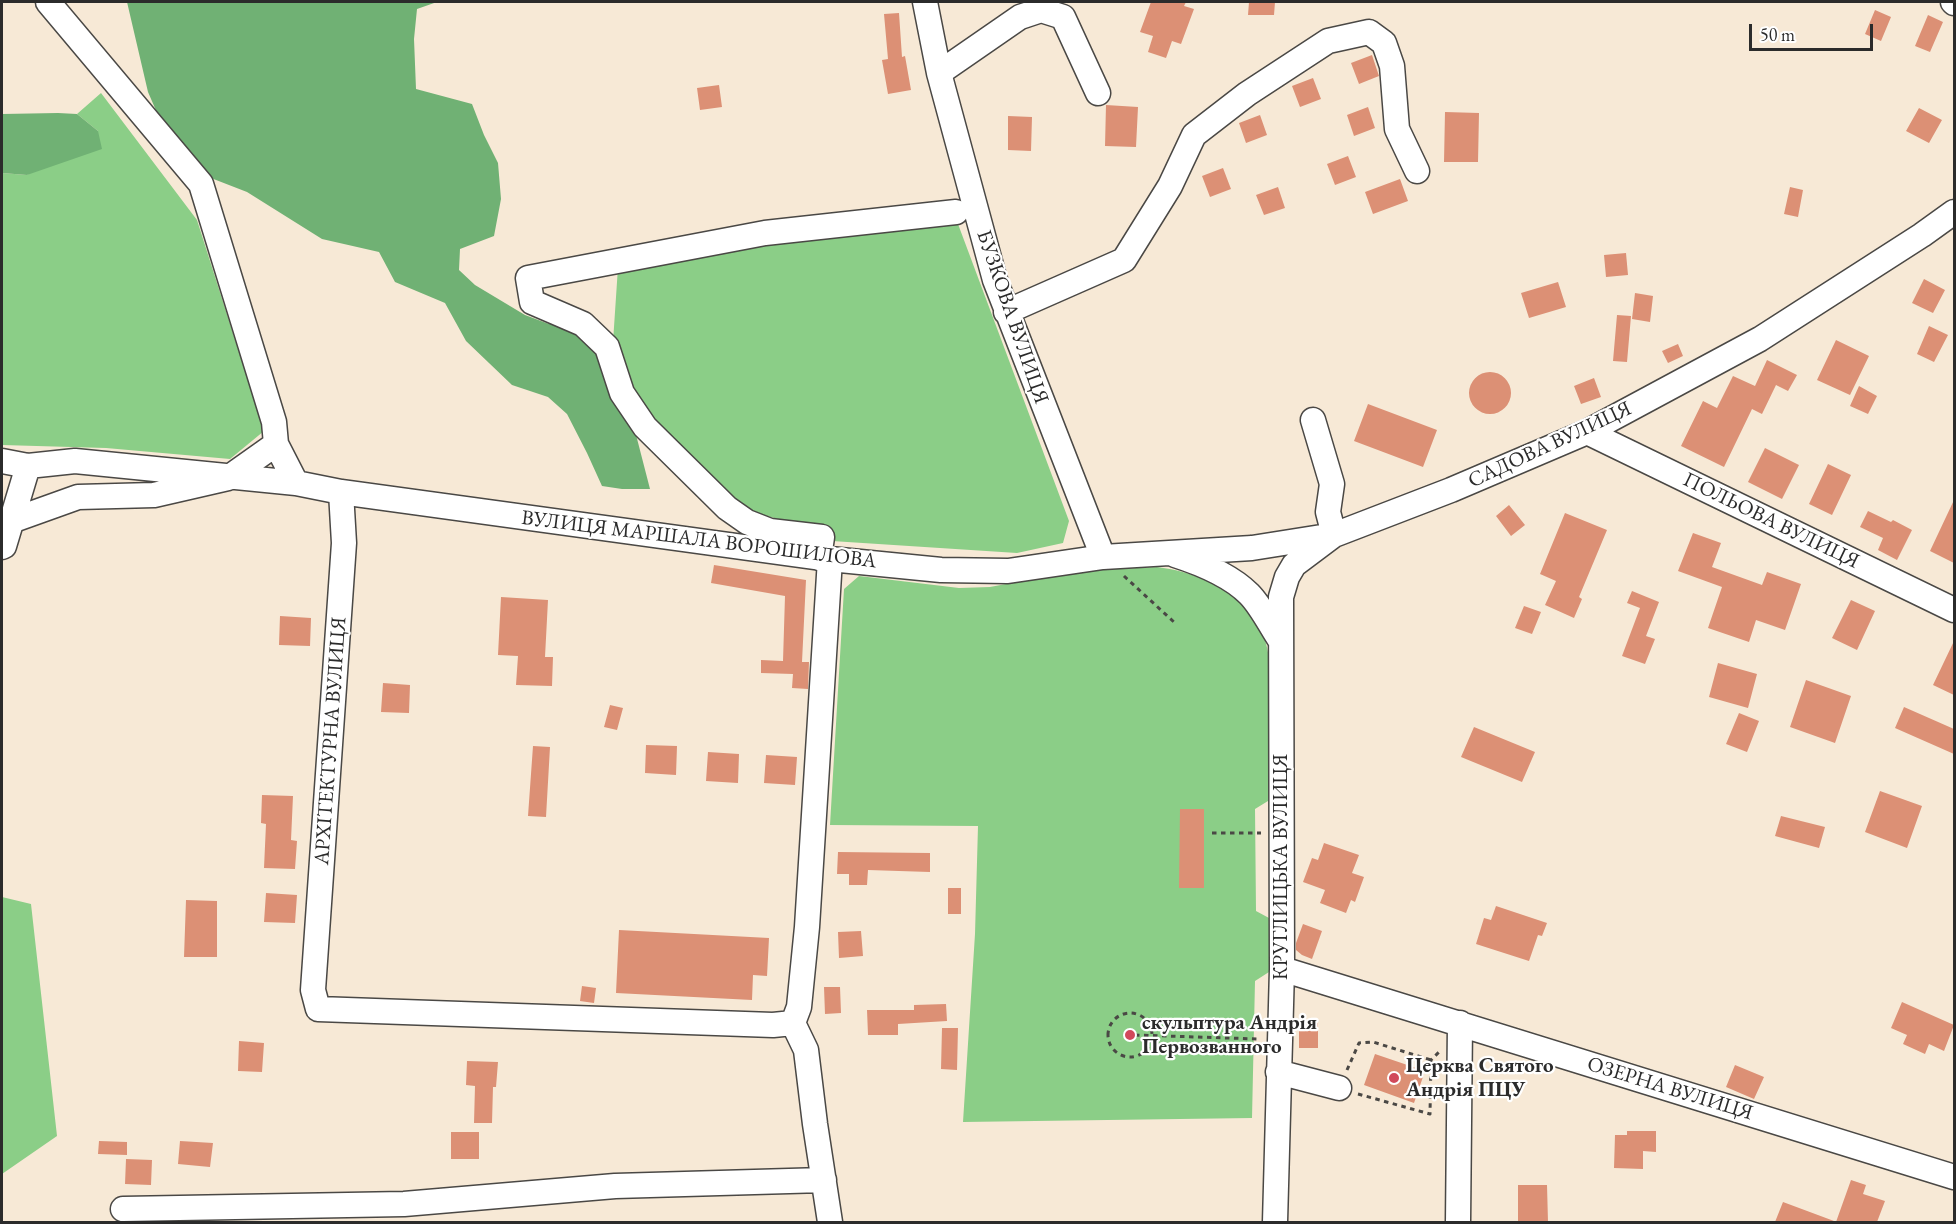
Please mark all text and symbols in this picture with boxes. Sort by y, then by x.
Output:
scale bar [1752,12,1876,50]
text: 50 m [1760,23,1795,46]
street label: БУЗКОВА ВУЛИЦЯ [970,227,1054,407]
street label: САДОВА ВУЛИЦЯ [1464,396,1636,494]
street label: ПОЛЬОВА ВУЛИЦЯ [1679,467,1863,575]
street label: ВУЛИЦЯ МАРШАЛА ВОРОШИЛОВА [520,506,878,574]
street label: АРХІТЕКТУРНА ВУЛИЦЯ [310,616,352,866]
street label: КРУГЛИЦЬКА ВУЛИЦЯ [1268,754,1294,980]
place label: скульптура Андрія Первозванного [1142,1010,1317,1060]
marker: скульптура Андрія Первозванного [1123,1028,1137,1042]
street label: ОЗЕРНА ВУЛИЦЯ [1584,1052,1756,1126]
place label: Церква Святого Андрія ПЦУ [1406,1053,1554,1103]
marker: Церква Святого Андрія ПЦУ [1387,1071,1401,1085]

